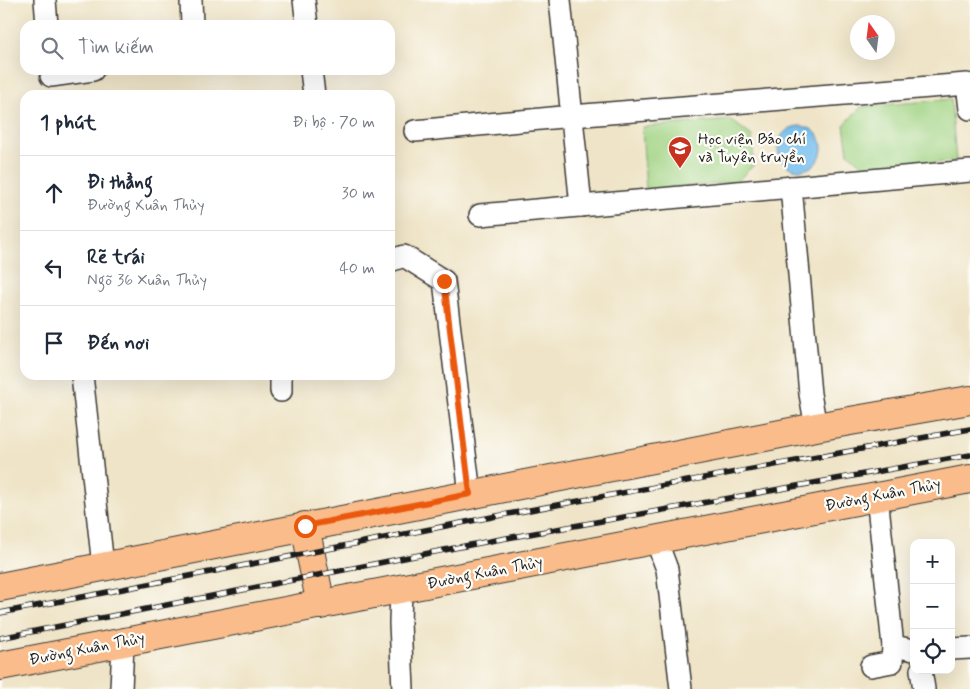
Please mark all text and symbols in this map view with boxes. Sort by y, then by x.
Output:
north arrow [850,15,895,60]
search box [20,20,395,75]
icon: search [38,34,66,62]
text: Tìm kiếm [78,35,154,60]
text: 1 phút [40,109,96,137]
text: Đi bộ · 70 m [293,112,375,133]
place label: Học viện Báo chí và Tuyên truyền [698,129,806,168]
school or university icon: Học viện Báo chí và Tuyên truyền [667,135,693,169]
text: Đi thẳng [87,170,153,195]
icon: ahead [40,179,68,207]
text: 30 m [342,183,375,204]
text: Đường Xuân Thủy [87,195,205,216]
text: Rẽ trái [87,245,145,270]
icon: left [40,254,68,282]
text: 40 m [339,258,375,279]
text: Ngõ 36 Xuân Thủy [87,270,207,291]
route end [433,270,456,293]
icon: arrive [40,329,68,357]
text: Đến nơi [87,331,149,356]
street label: Đường Xuân Thủy [823,473,943,518]
route start [294,515,317,538]
map controls [910,539,955,674]
button: + [910,539,955,584]
street label: Đường Xuân Thủy [425,551,545,596]
button: − [910,584,955,629]
street label: Đường Xuân Thủy [27,627,147,672]
button: locate [910,629,955,674]

